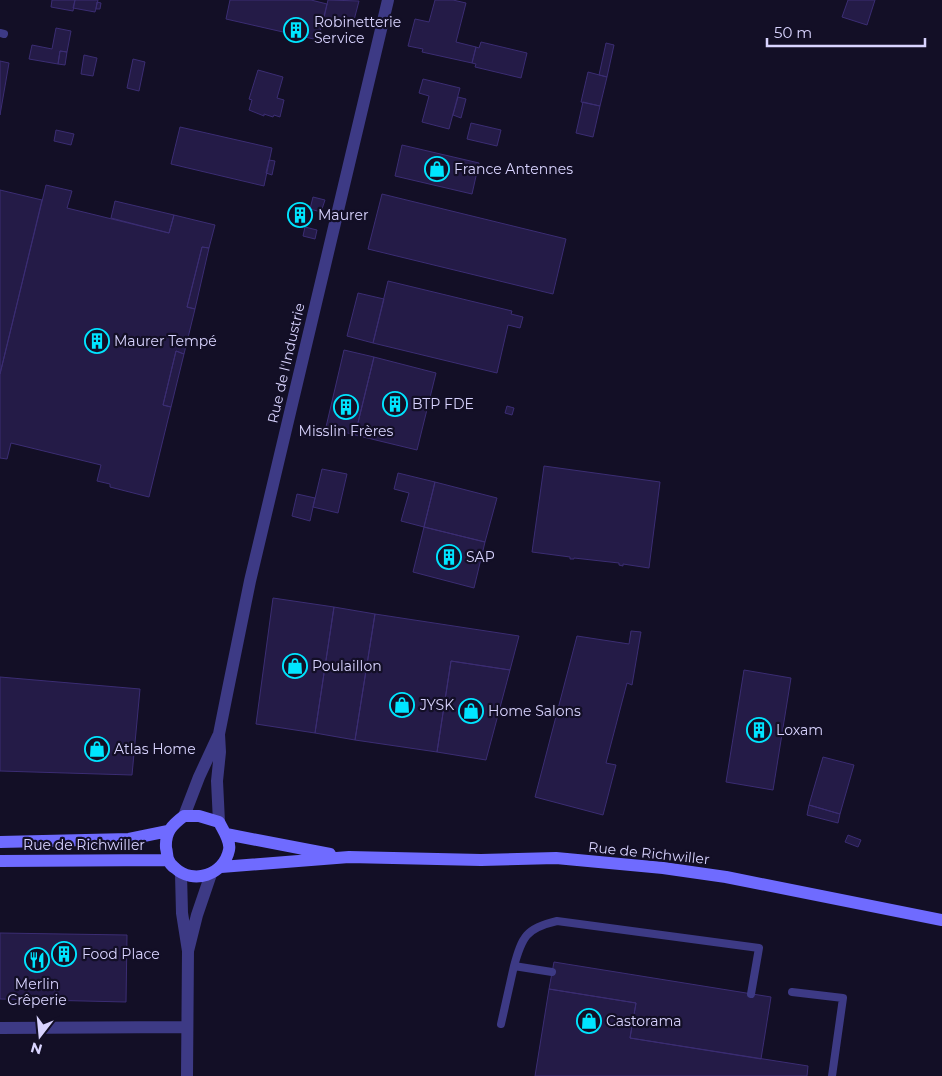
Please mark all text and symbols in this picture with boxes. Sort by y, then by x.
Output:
place label: Robinetterie Service [314,13,401,47]
scale bar [767,15,924,47]
building icon: Robinetterie Service [283,17,309,43]
text: 50 m [774,23,812,42]
shop icon: France Antennes [424,156,450,182]
place label: France Antennes [454,160,573,178]
building icon: Maurer [287,202,313,228]
place label: Maurer [318,206,369,224]
street label: Rue de l'Industrie [263,301,309,425]
building icon: Maurer Tempé [84,328,110,354]
place label: Maurer Tempé [114,332,217,350]
building icon: BTP FDE [382,391,408,417]
building icon: Misslin Frères [333,394,359,420]
place label: BTP FDE [412,395,474,413]
place label: Misslin Frères [299,422,394,440]
building icon: SAP [436,544,462,570]
place label: SAP [466,548,495,566]
shop icon: Poulaillon [282,653,308,679]
place label: Poulaillon [312,657,382,675]
shop icon: JYSK [389,692,415,718]
place label: JYSK [419,696,454,714]
shop icon: Home Salons [458,698,484,724]
place label: Home Salons [488,702,581,720]
building icon: Loxam [746,717,772,743]
place label: Loxam [776,721,823,739]
shop icon: Atlas Home [84,736,110,762]
place label: Atlas Home [114,740,196,758]
street label: Rue de Richwiller [23,836,145,854]
street label: Rue de Richwiller [587,838,711,868]
building icon: Food Place [51,941,77,967]
place label: Food Place [82,945,160,963]
restaurant icon: Merlin Crêperie [24,947,50,973]
place label: Merlin Crêperie [7,975,67,1009]
shop icon: Castorama [576,1008,602,1034]
north arrow [15,1011,65,1061]
place label: Castorama [606,1012,682,1030]
text: N [28,1038,44,1059]

